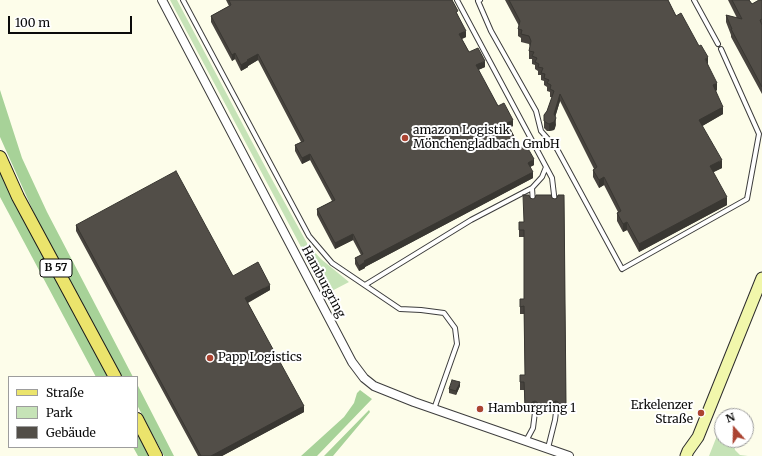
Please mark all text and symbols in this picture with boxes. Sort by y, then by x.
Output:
scale bar [10,8,134,34]
text: 100 m [15,15,50,30]
place label: amazon Logistik Mönchengladbach GmbH [413,124,560,152]
marker: amazon Logistik Mönchengladbach GmbH [400,133,410,143]
street label: Hamburgring [298,244,348,320]
road number: B 57 [40,259,72,277]
place label: Papp Logistics [218,351,302,365]
marker: Papp Logistics [205,353,215,363]
legend [8,376,138,448]
text: Straße [46,385,84,400]
place label: Erkelenzer Straße [631,399,693,427]
place label: Hamburgring 1 [488,402,576,416]
marker: Hamburgring 1 [475,404,485,414]
text: Park [46,405,73,420]
marker: Erkelenzer Straße [696,408,706,418]
north arrow [714,408,754,448]
text: N [724,410,737,426]
text: Gebäude [46,425,96,440]

